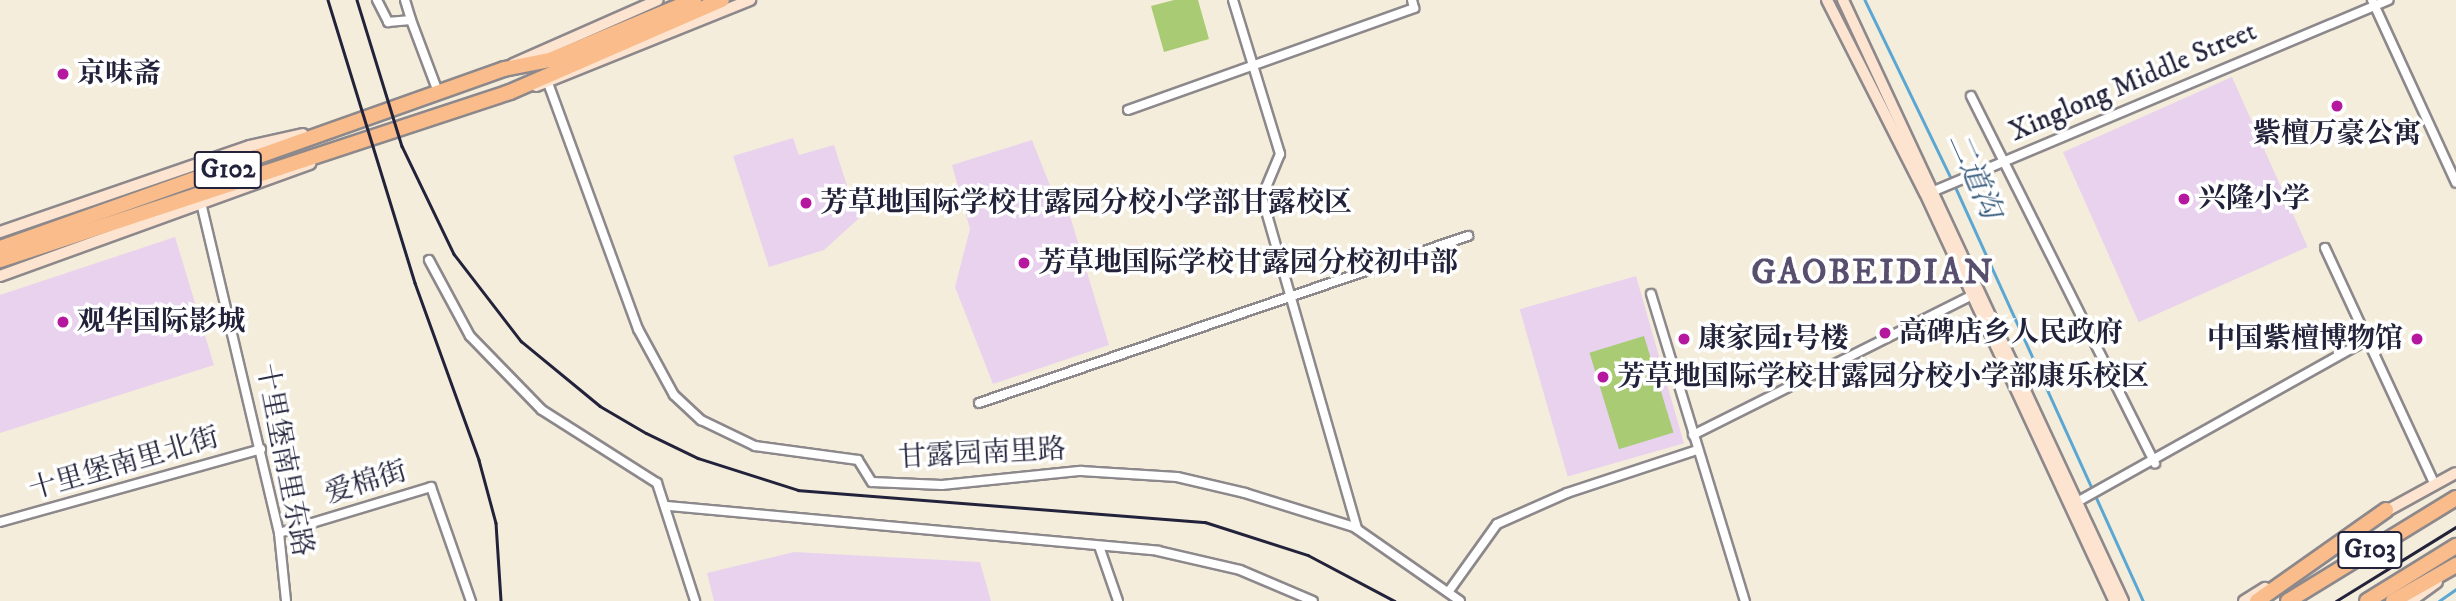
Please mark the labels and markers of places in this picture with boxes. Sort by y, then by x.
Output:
place label: 京味斋 [77,57,161,91]
marker: 京味斋 [55,66,71,82]
marker: 紫檀万豪公寓 [2329,98,2345,114]
place label: 紫檀万豪公寓 [2253,117,2421,151]
place label: 兴隆小学 [2198,182,2310,216]
place label: 芳草地国际学校甘露园分校小学部甘露校区 [820,186,1352,220]
marker: 兴隆小学 [2176,191,2192,207]
marker: 芳草地国际学校甘露园分校小学部甘露校区 [798,195,814,211]
place label: 芳草地国际学校甘露园分校初中部 [1038,246,1458,280]
marker: 芳草地国际学校甘露园分校初中部 [1016,255,1032,271]
place label: 观华国际影城 [77,305,245,339]
marker: 观华国际影城 [55,314,71,330]
place label: 高碑店乡人民政府 [1899,316,2123,350]
place label: 康家园1号楼 [1698,322,1848,356]
place label: 中国紫檀博物馆 [2207,322,2403,356]
marker: 高碑店乡人民政府 [1877,325,1893,341]
marker: 康家园1号楼 [1676,331,1692,347]
marker: 中国紫檀博物馆 [2409,331,2425,347]
place label: 芳草地国际学校甘露园分校小学部康乐校区 [1617,360,2149,394]
marker: 芳草地国际学校甘露园分校小学部康乐校区 [1595,369,1611,385]

